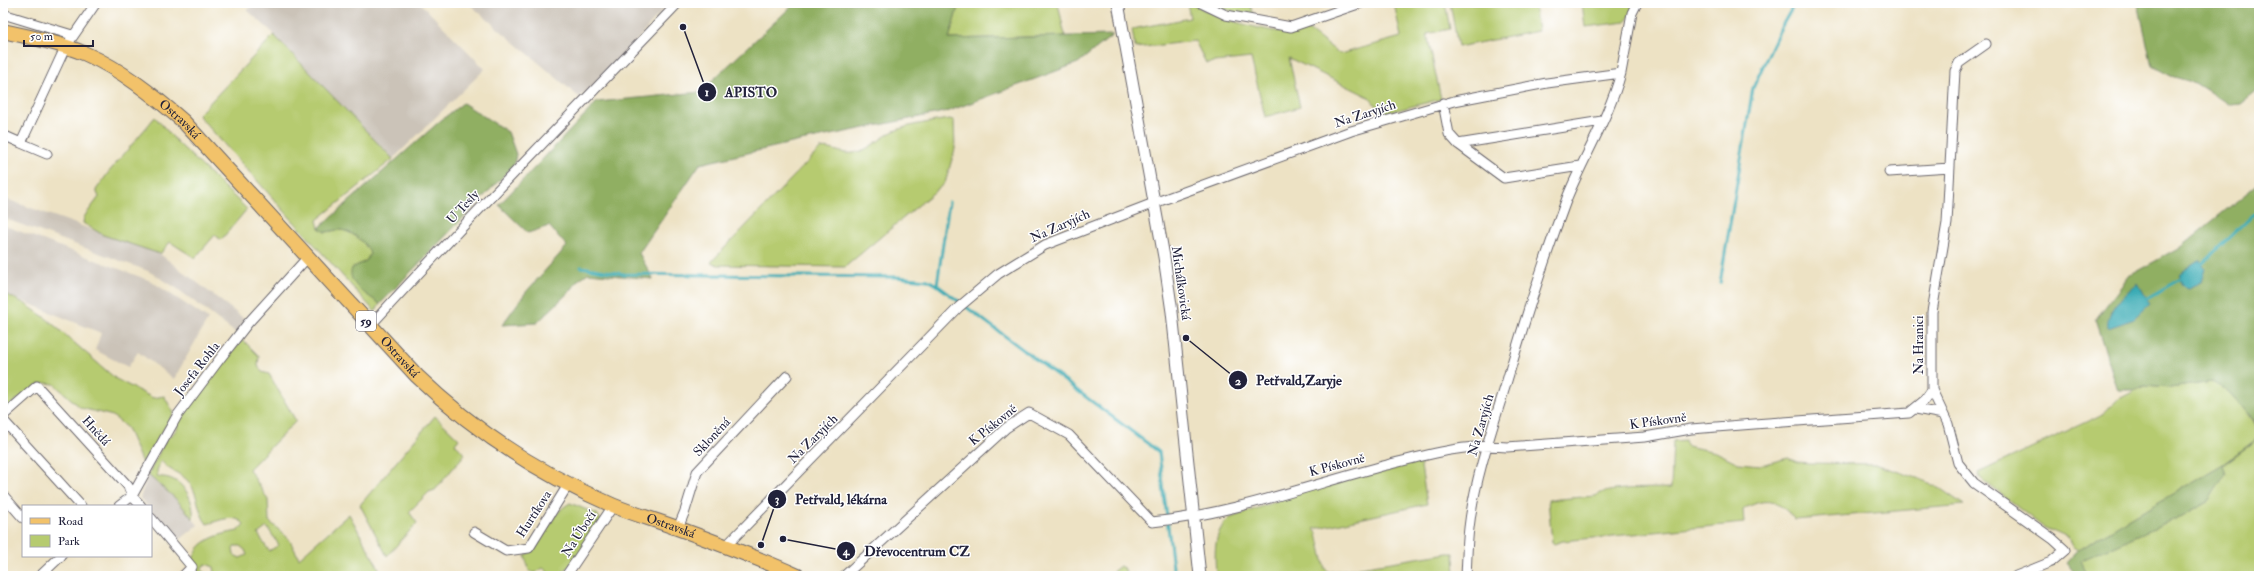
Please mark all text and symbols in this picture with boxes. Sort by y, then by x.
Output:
scale bar [24,22,93,48]
text: 50 m [30,29,54,44]
callout: APISTO [697,79,785,105]
text: APISTO [724,84,777,101]
text: 1 [705,85,709,100]
street label: Ostravská [156,96,204,143]
street label: Na Zaryjích [1332,97,1398,132]
street label: U Tesly [443,187,484,228]
street label: Na Zaryjích [1028,206,1093,247]
street label: Michálkovická [1168,245,1194,322]
road number: 59 [356,311,376,331]
street label: Na Hranici [1911,315,1927,375]
street label: Ostravská [377,333,423,382]
street label: Josefa Rohla [170,338,224,400]
callout: Petřvald,Zaryje [1228,367,1350,393]
text: Petřvald,Zaryje [1256,372,1342,390]
text: 2 [1235,374,1241,389]
street label: Na Zaryjích [1465,392,1498,458]
street label: K Pískovně [966,400,1021,449]
street label: K Pískovně [1629,409,1688,433]
street label: Na Zaryjích [785,411,842,468]
street label: Hnědá [79,413,114,450]
street label: Skloněná [690,414,734,460]
street label: K Pískovně [1307,450,1367,480]
callout: Petřvald, lékárna [767,486,895,512]
street label: Hurtíkova [513,487,555,541]
text: Petřvald, lékárna [795,491,888,508]
text: 3 [775,492,780,507]
legend [22,505,152,557]
street label: Na Úbočí [557,506,601,560]
street label: Ostravská [644,510,698,542]
text: Road [58,514,83,529]
text: Park [58,534,80,549]
callout: Dřevocentrum CZ [836,538,977,564]
text: Dřevocentrum CZ [864,543,970,560]
text: 4 [842,544,851,559]

